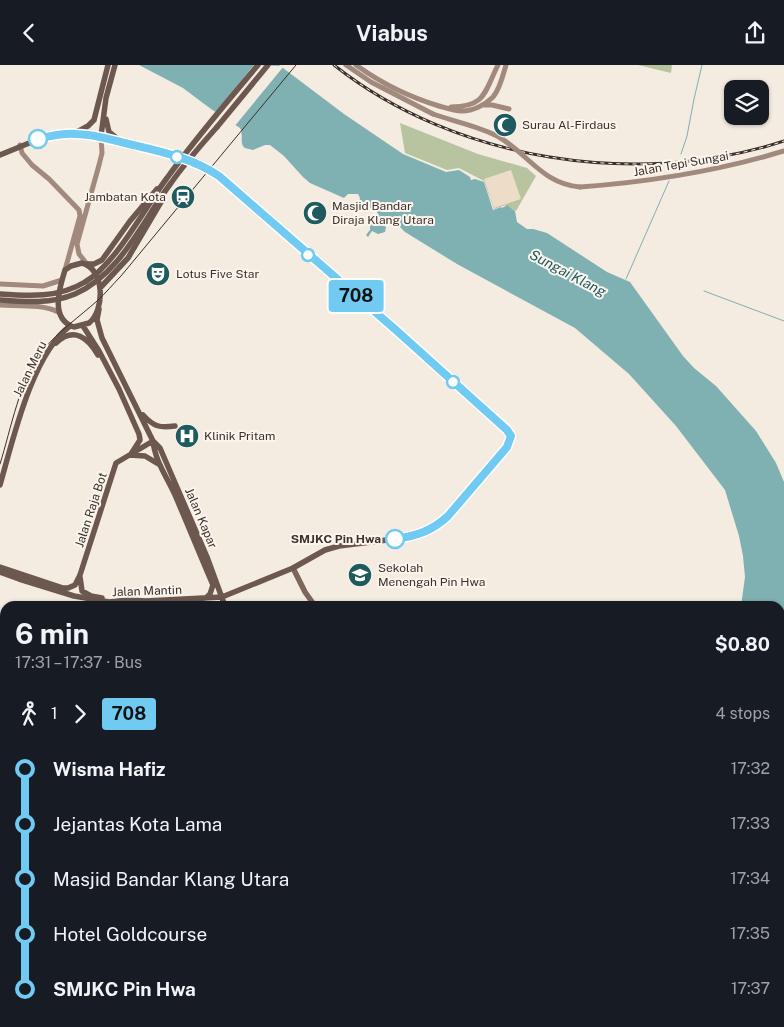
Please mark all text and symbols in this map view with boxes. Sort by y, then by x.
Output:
icon: back [15,19,43,47]
icon: share [741,19,769,47]
text: Viabus [356,20,428,46]
map controls [724,80,769,125]
button: layers [724,80,769,125]
mosque icon: Surau Al-Firdaus [492,112,518,138]
place label: Surau Al-Firdaus [522,118,616,132]
unlabelled marker [28,129,48,149]
street label: Jalan Tepi Sungai [632,149,730,179]
unlabelled marker [170,150,184,164]
station icon: Jambatan Kota [170,184,196,210]
place label: Jambatan Kota [84,190,166,204]
place label: Masjid Bandar Diraja Klang Utara [332,199,434,227]
mosque icon: Masjid Bandar Diraja Klang Utara [302,200,328,226]
water label: Sungai Klang [527,246,610,300]
unlabelled marker [301,248,315,262]
theatre icon: Lotus Five Star [145,261,171,287]
place label: Lotus Five Star [176,267,259,281]
line badge: 708 [327,280,385,312]
text: 708 [339,285,373,306]
street label: Jalan Meru [10,339,50,399]
unlabelled marker [446,375,460,389]
hospital icon: Klinik Pritam [174,423,200,449]
place label: Klinik Pritam [204,429,275,443]
street label: Jalan Raja Bot [72,470,110,549]
street label: Jalan Kapar [182,486,220,551]
marker: SMJKC Pin Hwa [385,529,405,549]
place label: SMJKC Pin Hwa [291,532,381,546]
place label: Sekolah Menengah Pin Hwa [378,561,485,589]
school or university icon: Sekolah Menengah Pin Hwa [347,562,373,588]
street label: Jalan Mantin [112,583,182,599]
text: 6 min [15,617,89,650]
text: $0.80 [715,633,770,655]
text: 17:31 – 17:37 · Bus [15,653,142,672]
icon: walk [15,700,43,728]
icon: forward [66,700,94,728]
text: 708 [112,703,146,724]
text: 1 [51,704,58,723]
text: 4 stops [716,704,770,723]
text: Wisma Hafiz [53,758,166,780]
text: 17:32 [731,759,770,778]
text: Jejantas Kota Lama [53,813,222,835]
text: 17:33 [730,814,770,833]
text: Masjid Bandar Klang Utara [53,868,289,890]
text: 17:34 [730,869,770,888]
text: Hotel Goldcourse [53,923,207,945]
text: 17:35 [730,924,770,943]
text: SMJKC Pin Hwa [53,978,196,1000]
text: 17:37 [731,979,770,998]

